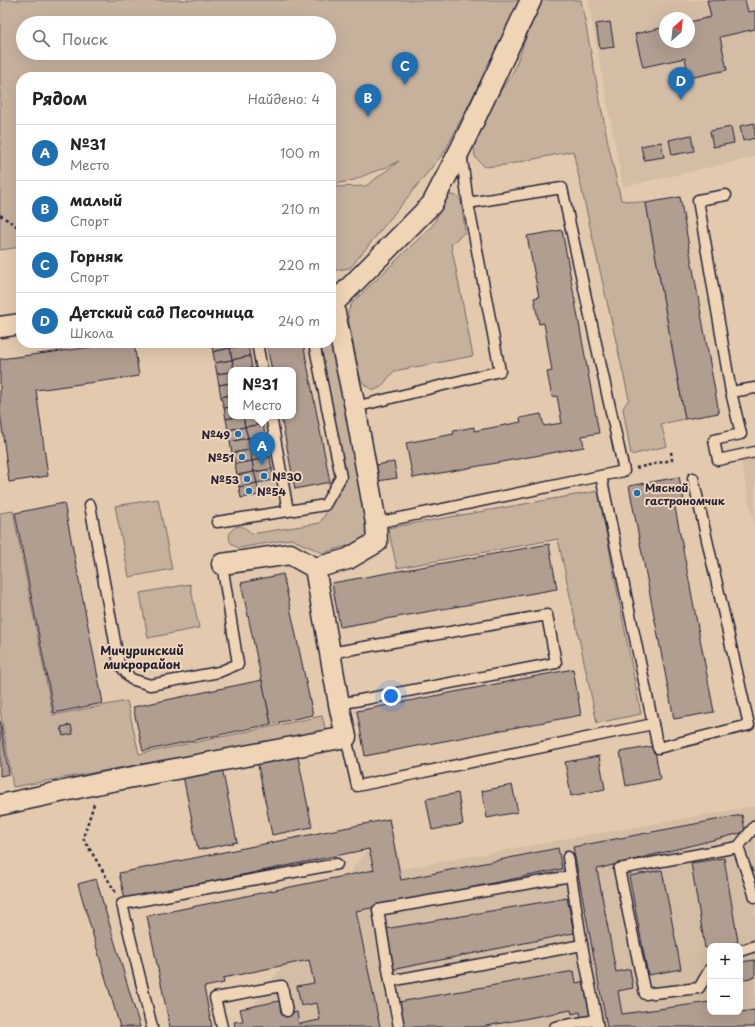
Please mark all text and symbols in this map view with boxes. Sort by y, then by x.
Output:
north arrow [659,12,695,48]
search box [16,16,336,60]
icon: search [30,27,52,49]
text: Поиск [62,27,108,50]
pin: C [392,52,418,85]
pin: D [668,67,694,100]
pin: B [355,84,381,117]
text: Рядом [32,85,87,111]
text: Найдено: 4 [248,89,320,108]
text: №31 [70,132,106,155]
text: A [40,143,50,162]
text: 100 m [280,143,320,162]
text: Место [70,155,110,174]
text: малый [70,188,122,211]
text: B [41,199,49,218]
text: 210 m [281,199,320,218]
text: Спорт [70,211,109,230]
text: Горняк [70,244,123,267]
text: C [40,255,50,274]
text: 220 m [278,255,320,274]
text: Спорт [70,267,109,286]
text: Детский сад Песочница [70,300,254,323]
text: D [40,311,50,330]
text: 240 m [278,311,320,330]
text: Школа [70,323,114,342]
popup [228,367,296,419]
text: №31 [242,372,278,395]
text: Место [242,395,282,414]
place label: №49 [202,426,230,443]
marker: №49 [233,429,243,439]
pin: A [249,432,275,465]
place label: №51 [208,449,234,466]
marker: №51 [237,452,247,462]
place label: №30 [272,468,302,485]
place label: №53 [211,471,239,488]
marker: №30 [259,471,269,481]
marker: №53 [242,474,252,484]
place label: Мясной гастрономчик [645,479,726,509]
place label: №54 [257,483,286,500]
marker: №54 [244,486,254,496]
marker: Мясной гастрономчик [632,488,642,498]
district label: Мичуринский микрорайон [100,641,184,673]
your location [381,686,401,706]
map controls [707,943,743,1015]
button: + [707,943,743,979]
button: − [707,979,743,1015]

